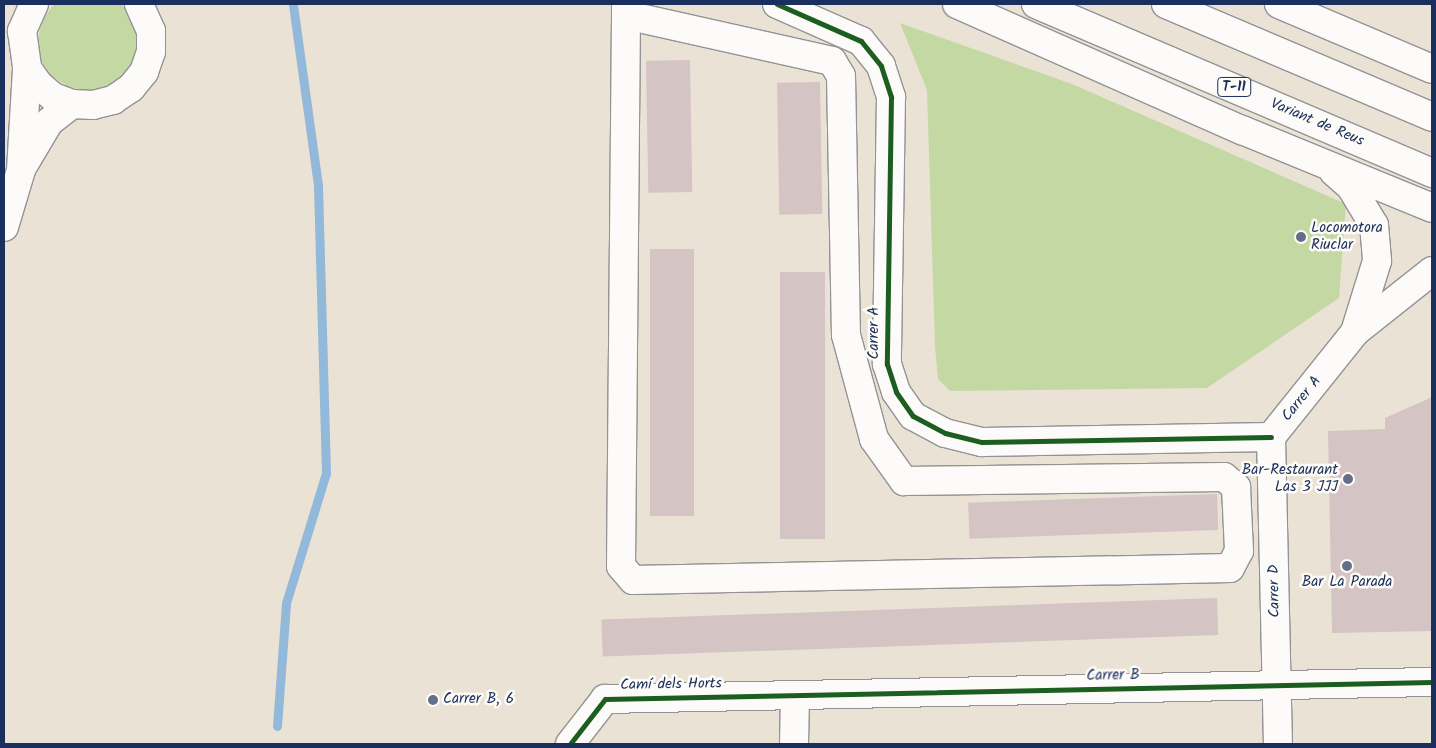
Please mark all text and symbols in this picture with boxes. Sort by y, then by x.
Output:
road number: T-11 [1216,75,1252,98]
street label: Variant de Reus [1268,95,1366,151]
place label: Locomotora Riuclar [1311,219,1383,254]
marker: Locomotora Riuclar [1295,231,1307,243]
street label: Carrer A [866,307,884,359]
street label: Carrer A [1278,373,1326,425]
place label: Bar-Restaurant Las 3 JJJ [1242,461,1338,496]
marker: Bar-Restaurant Las 3 JJJ [1342,473,1354,485]
marker: Bar La Parada [1341,560,1353,572]
street label: Carrer D [1266,564,1284,618]
place label: Bar La Parada [1302,574,1392,592]
street label: Carrer B [1086,667,1140,685]
street label: Camí dels Horts [620,675,722,695]
place label: Carrer B, 6 [443,691,514,709]
marker: Carrer B, 6 [427,694,439,706]

